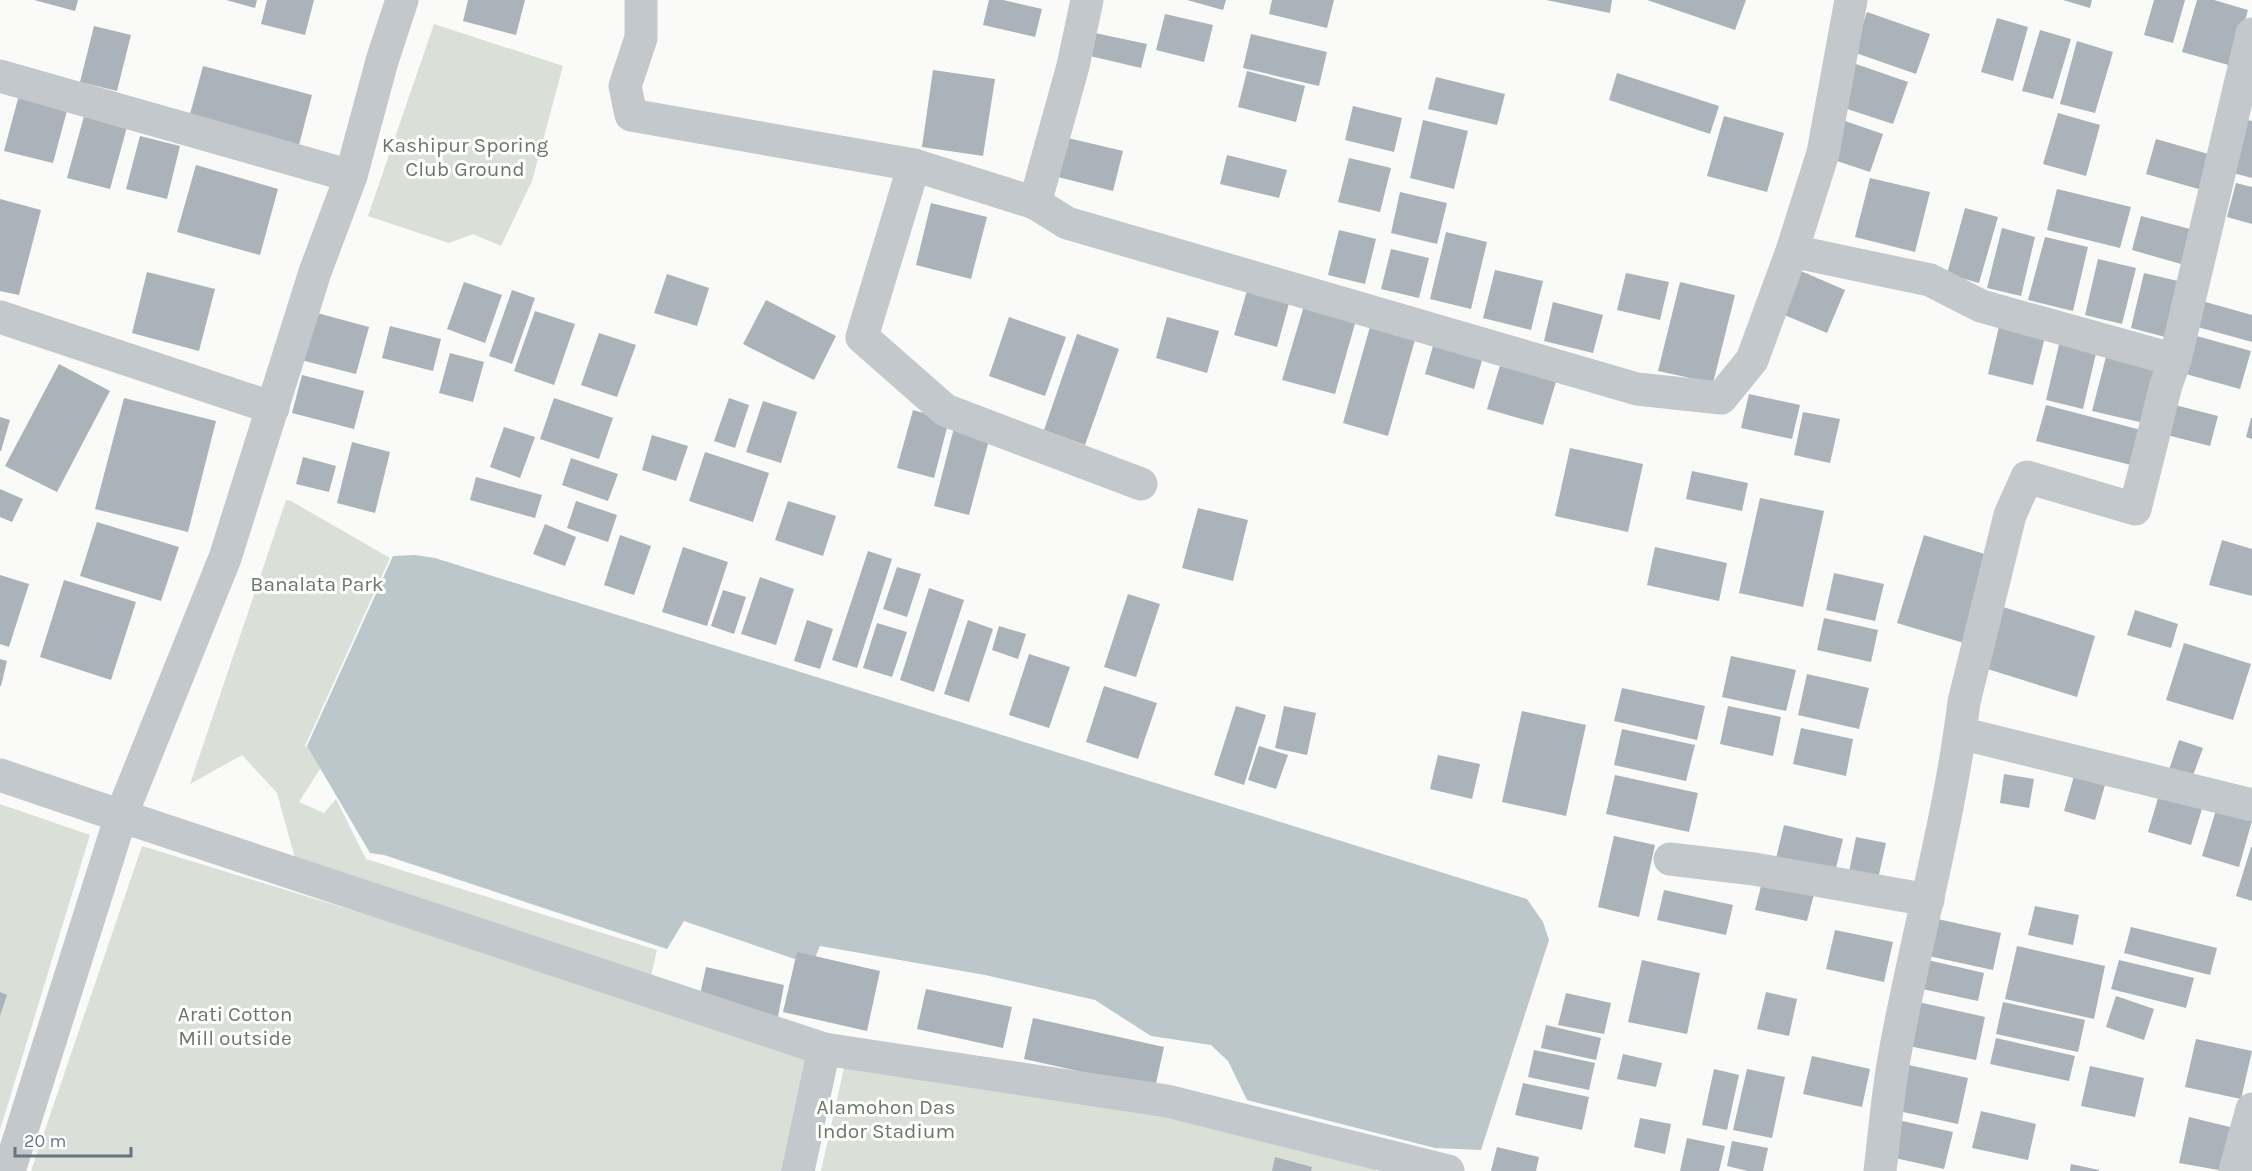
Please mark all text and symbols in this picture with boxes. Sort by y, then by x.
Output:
park label: Kashipur Sporing Club Ground [382,133,548,181]
park label: Banalata Park [250,572,384,596]
park label: Arati Cotton Mill outside [178,1002,292,1050]
park label: Alamohon Das Indor Stadium [817,1095,955,1143]
scale bar [15,1120,130,1158]
text: 20 m [24,1130,66,1152]

